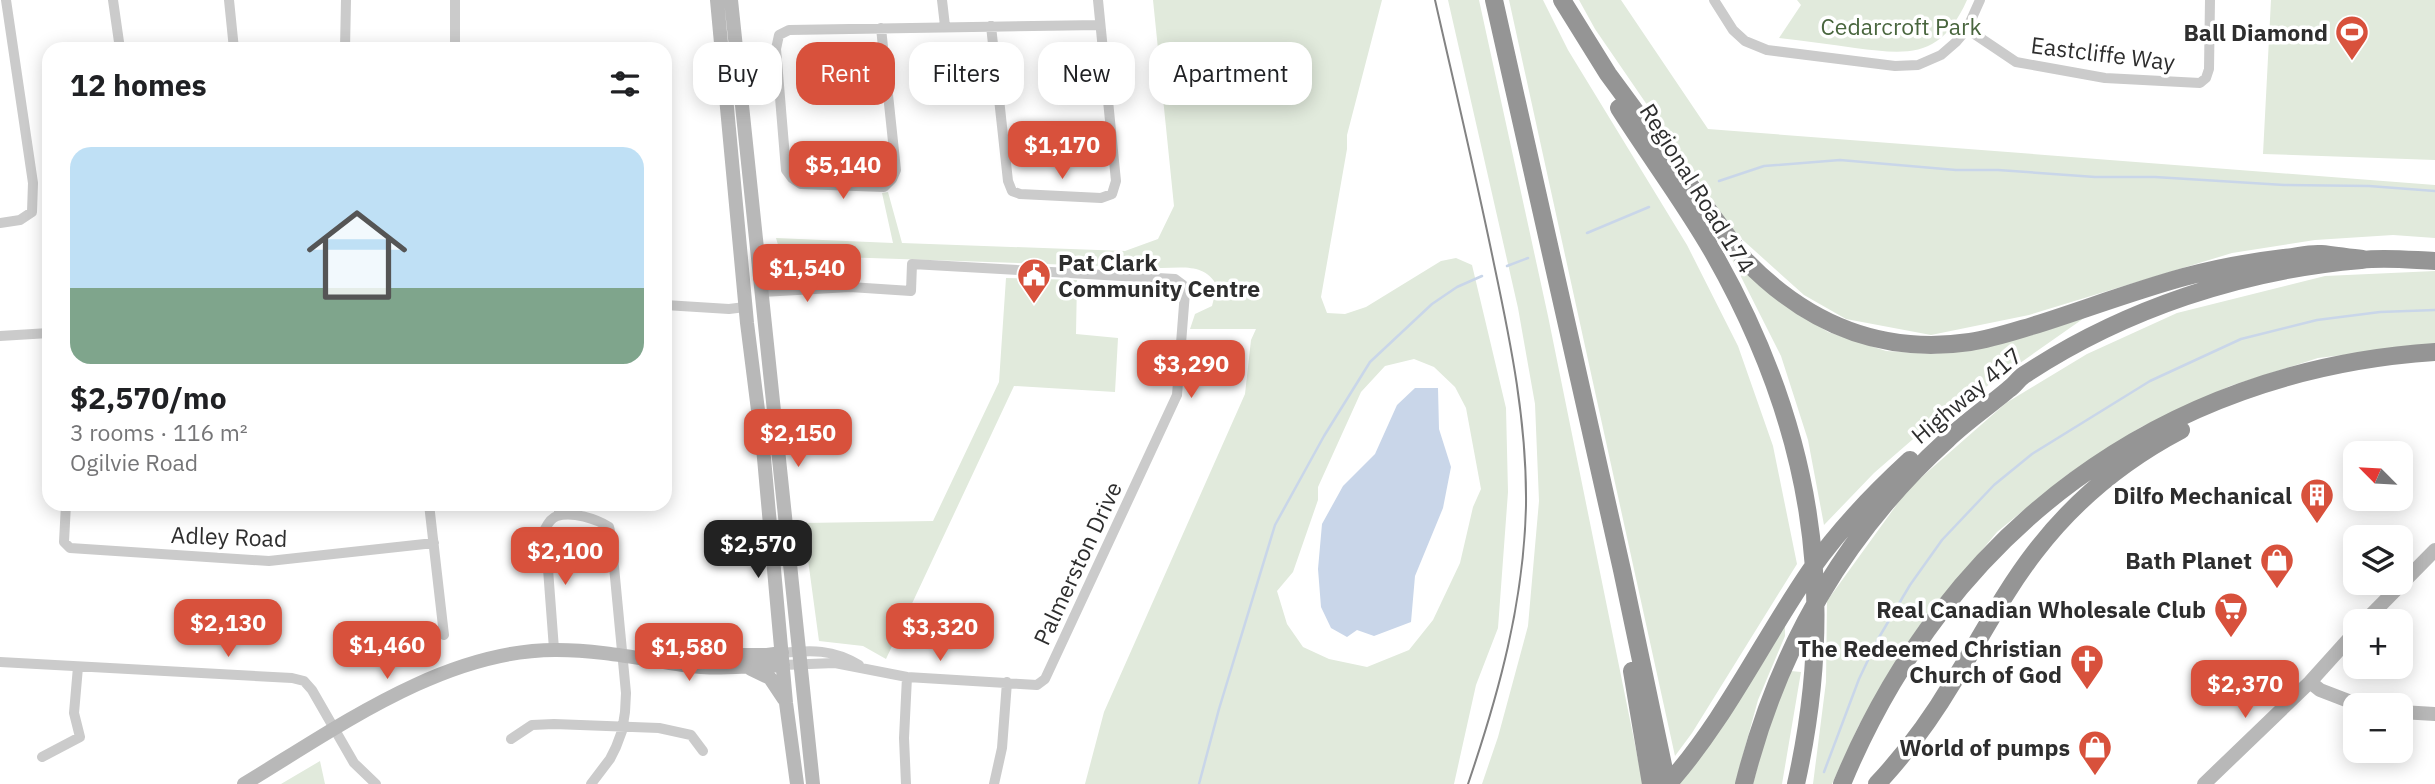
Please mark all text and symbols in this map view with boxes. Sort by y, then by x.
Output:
park label: Cedarcroft Park [1821,11,1982,41]
sports icon: Ball Diamond [2333,13,2371,62]
place label: Ball Diamond [2183,17,2328,47]
street label: Eastcliffe Way [2029,29,2177,77]
chip: Buy [693,42,782,105]
chip: Rent [796,42,895,105]
chip: Filters [909,42,1024,105]
chip: New [1038,42,1135,105]
chip: Apartment [1149,42,1312,105]
text: 12 homes [70,65,207,104]
icon: filters [606,65,644,103]
street label: Regional Road 174 [1634,98,1762,278]
pin: $1,170 [1005,122,1119,181]
text: $1,170 [1024,129,1100,159]
pin: $5,140 [786,142,900,201]
text: $5,140 [805,149,881,179]
icon: home [294,192,420,318]
pin: $1,540 [750,244,864,304]
place label: Pat Clark Community Centre [1058,247,1260,303]
text: $1,540 [769,252,845,282]
public building icon: Pat Clark Community Centre [1015,256,1053,305]
pin: $3,290 [1134,340,1248,400]
street label: Highway 417 [1905,340,2027,450]
text: $3,290 [1153,348,1229,378]
text: $2,570/mo [70,378,227,417]
pin: $2,150 [741,410,855,469]
text: 3 rooms · 116 m² [70,417,248,447]
text: $2,150 [760,417,836,447]
north arrow [2343,441,2413,511]
map controls [2343,441,2413,763]
text: Ogilvie Road [70,447,198,477]
street label: Palmerston Drive [1026,476,1128,650]
building icon: Dilfo Mechanical [2298,476,2336,525]
place label: Dilfo Mechanical [2113,480,2292,510]
street label: Adley Road [170,519,288,553]
pin: $2,570 [701,520,815,580]
button: layers [2343,525,2413,595]
pin: $2,100 [508,528,622,587]
text: $2,570 [720,528,796,558]
text: $2,100 [527,535,603,565]
shop icon: Bath Planet [2258,541,2296,590]
place label: Bath Planet [2125,545,2252,575]
supermarket icon: Real Canadian Wholesale Club [2212,590,2250,639]
place label: Real Canadian Wholesale Club [1876,594,2206,624]
pin: $2,130 [171,600,285,659]
pin: $3,320 [883,604,997,663]
text: $2,130 [190,607,266,637]
button: + [2343,609,2413,679]
text: $3,320 [902,611,978,641]
pin: $1,460 [330,622,444,681]
pin: $1,580 [632,624,746,683]
text: $1,460 [349,629,425,659]
text: $1,580 [651,631,727,661]
place label: The Redeemed Christian Church of God [1798,633,2062,689]
church icon: The Redeemed Christian Church of God [2068,642,2106,691]
pin: $2,370 [2188,660,2302,720]
text: $2,370 [2207,668,2283,698]
button: − [2343,693,2413,763]
shop icon: World of pumps [2076,728,2114,777]
place label: World of pumps [1899,732,2070,762]

